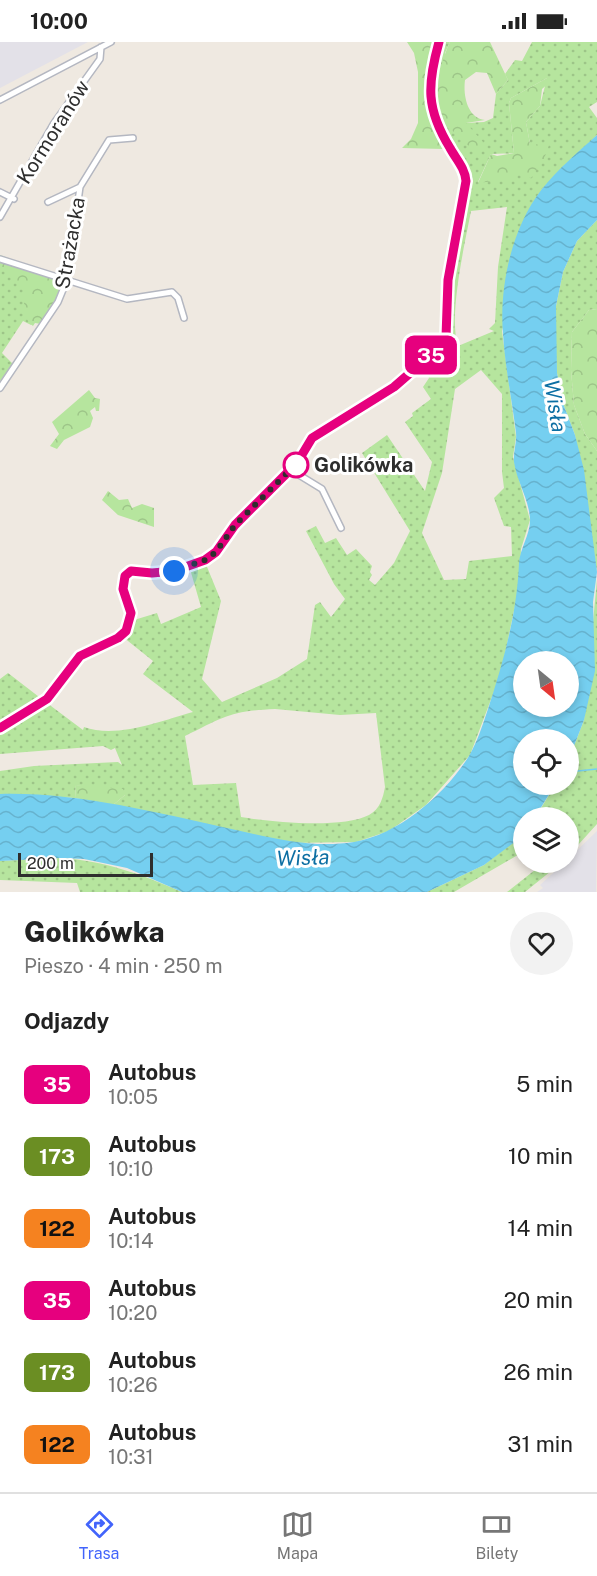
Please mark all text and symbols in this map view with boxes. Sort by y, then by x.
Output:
text: 10:00 [30,8,88,34]
street label: Kormoranów [12,75,95,188]
street label: Strażacka [50,195,90,291]
line badge: 35 [404,336,458,374]
text: 35 [417,343,445,368]
water label: Wisła [539,378,572,434]
marker: Golikówka [283,452,309,478]
place label: Golikówka [314,453,413,477]
your location [159,556,189,586]
north arrow [513,651,579,717]
map controls [513,651,579,873]
button: locate [513,729,579,795]
button: layers [513,807,579,873]
water label: Wisła [276,844,330,871]
scale bar [18,850,153,878]
text: 200 m [27,854,74,873]
button: heart [510,912,573,975]
text: Golikówka [24,915,165,948]
text: Pieszo · 4 min · 250 m [24,954,223,978]
text: Odjazdy [24,1008,109,1034]
text: Autobus [108,1059,196,1085]
text: 5 min [516,1071,573,1097]
text: 35 [43,1072,71,1097]
text: 10:05 [108,1085,158,1109]
text: Autobus [108,1131,196,1157]
text: 10 min [508,1143,573,1169]
text: 173 [39,1144,75,1169]
text: 10:10 [108,1157,153,1181]
text: Autobus [108,1203,196,1229]
text: 14 min [508,1215,573,1241]
text: 122 [39,1216,75,1241]
text: 10:14 [108,1229,154,1253]
text: Autobus [108,1275,196,1301]
text: 20 min [504,1287,573,1313]
text: 35 [43,1288,71,1313]
text: 10:20 [108,1301,157,1325]
text: Autobus [108,1347,196,1373]
text: 26 min [504,1359,573,1385]
text: 173 [39,1360,75,1385]
text: 10:26 [108,1373,158,1397]
text: Autobus [108,1419,196,1445]
text: 31 min [508,1431,573,1457]
text: 122 [39,1432,75,1457]
text: 10:31 [108,1445,154,1469]
tab: Trasa [79,1508,119,1563]
tab: Mapa [277,1508,318,1563]
tab: Bilety [476,1508,518,1563]

